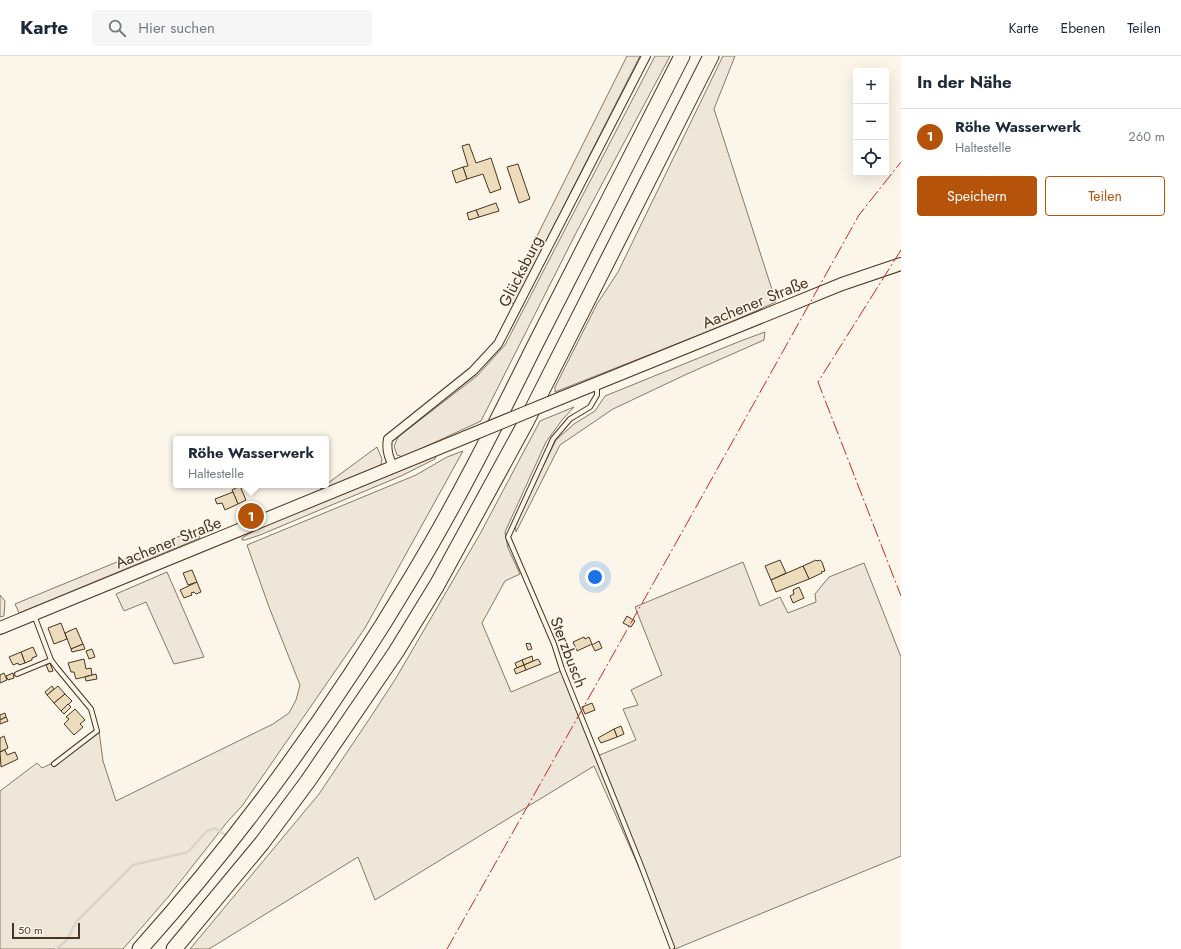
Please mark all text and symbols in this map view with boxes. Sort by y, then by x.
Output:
search box [92,10,372,46]
text: Karte [20,14,68,41]
icon: search [106,17,128,39]
text: Hier suchen [138,17,215,39]
text: Karte [1008,18,1038,38]
text: Ebenen [1060,18,1105,38]
text: Teilen [1127,18,1161,38]
map controls [853,68,889,176]
button: + [853,68,889,104]
text: In der Nähe [917,70,1012,94]
button: − [853,104,889,140]
text: Röhe Wasserwerk [955,116,1081,138]
text: 1 [927,127,933,146]
text: 260 m [1128,127,1165,146]
text: Haltestelle [955,138,1011,157]
button: locate [853,140,889,176]
button: Speichern [917,176,1037,216]
button: Teilen [1045,176,1165,216]
street label: Glücksburg [493,231,548,311]
street label: Aachener Straße [699,271,812,334]
popup [173,436,329,488]
text: Röhe Wasserwerk [188,442,314,464]
text: Haltestelle [188,464,244,483]
pin: 1 [238,501,264,531]
street label: Aachener Straße [112,511,225,574]
your location [585,567,605,587]
street label: Sterzbusch [545,613,593,691]
scale bar [12,921,80,940]
text: 50 m [18,922,43,938]

